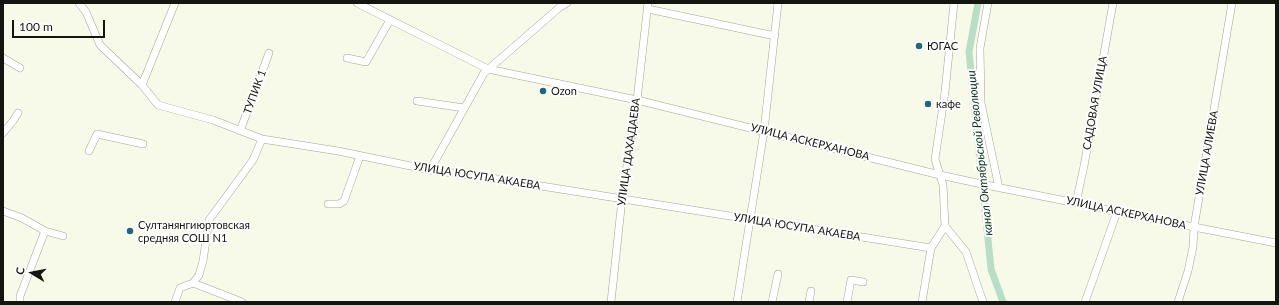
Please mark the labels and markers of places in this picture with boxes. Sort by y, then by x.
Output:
place label: ЮГАС [927,39,958,53]
marker: ЮГАС [914,41,924,51]
place label: Ozon [551,84,577,98]
marker: Ozon [538,86,548,96]
place label: кафе [936,97,961,111]
marker: кафе [923,99,933,109]
place label: Султанянгиюртовская средняя СОШ N1 [138,218,250,244]
marker: Султанянгиюртовская средняя СОШ N1 [125,226,135,236]

